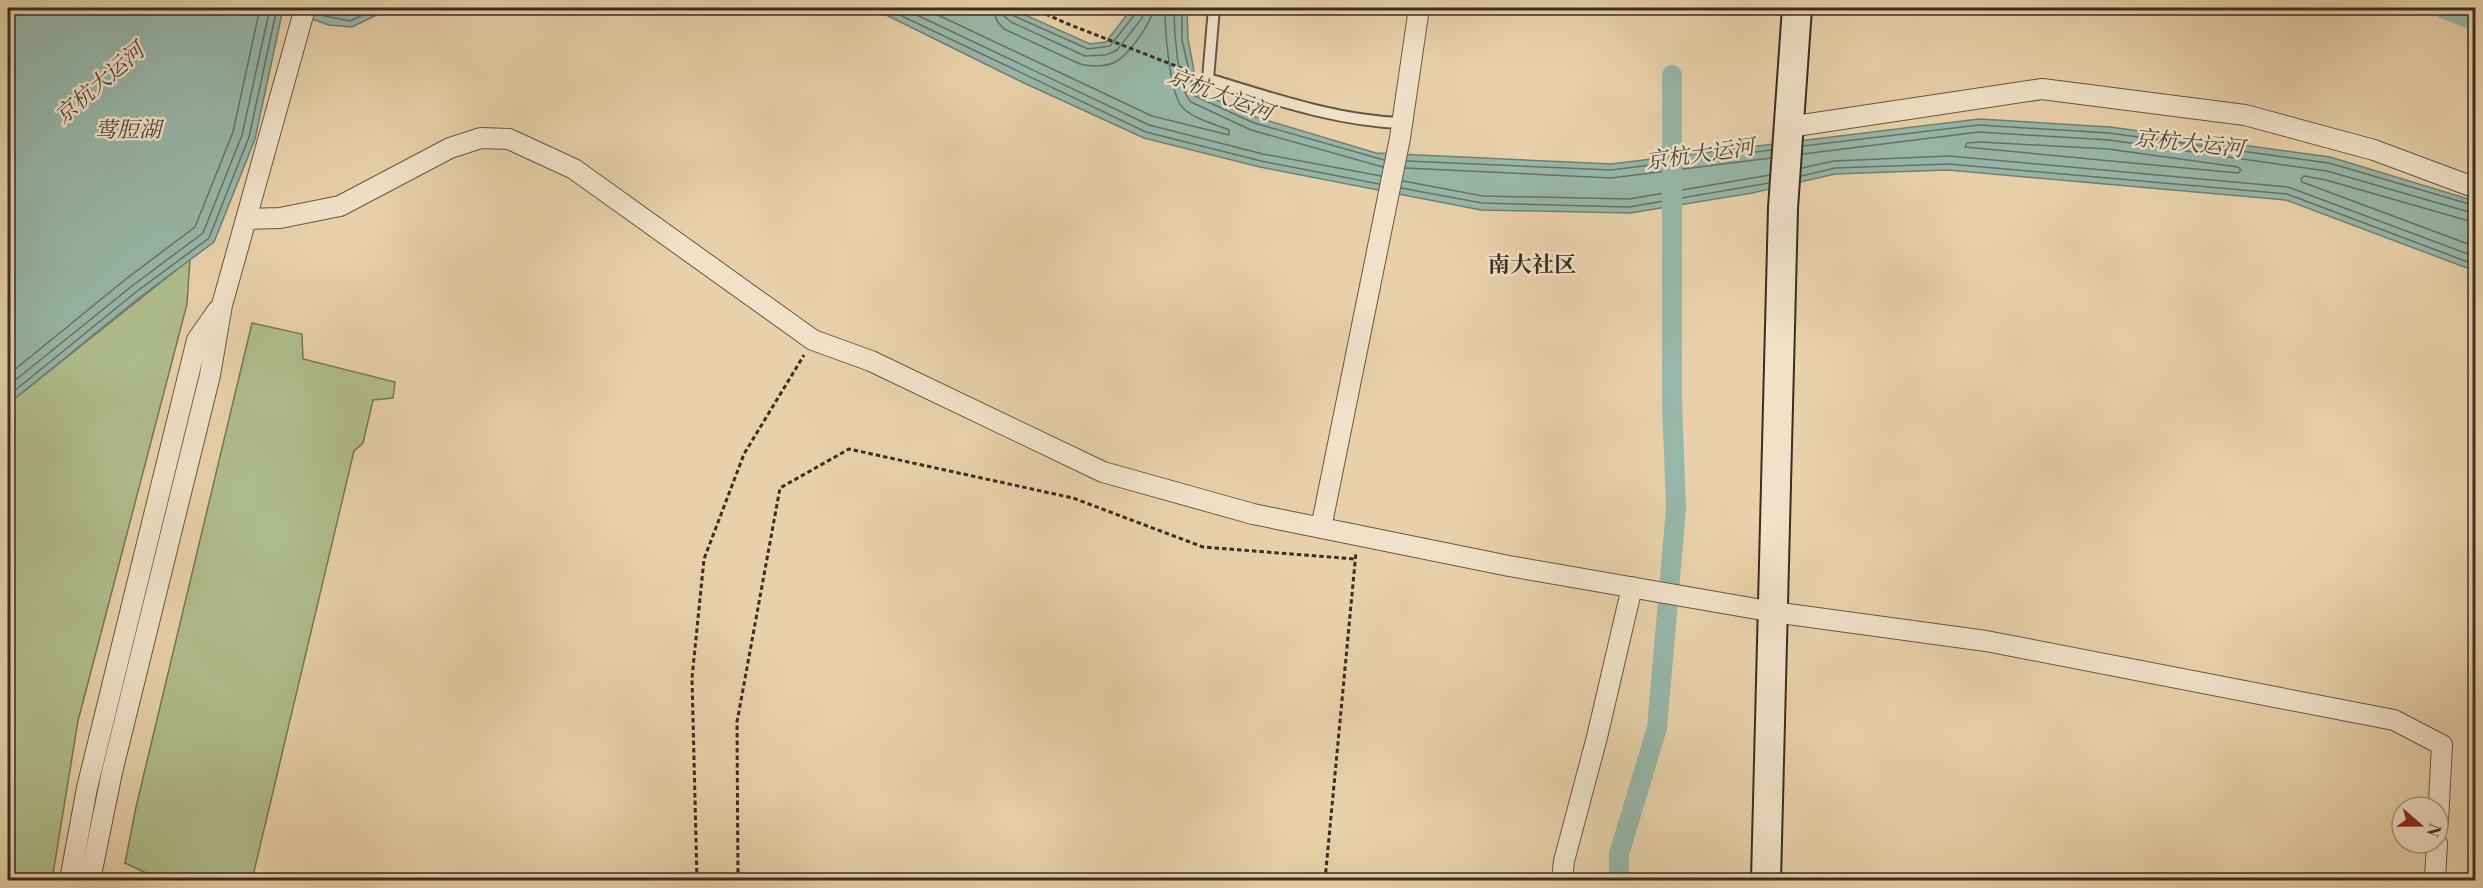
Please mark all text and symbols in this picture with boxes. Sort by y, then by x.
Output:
water label: 京杭大运河 [50,35,153,130]
water label: 京杭大运河 [1164,63,1280,129]
water label: 莺脰湖 [95,117,165,144]
water label: 京杭大运河 [2133,125,2249,164]
water label: 京杭大运河 [1644,133,1760,176]
district label: 南大社区 [1488,252,1576,279]
north arrow [2390,795,2450,855]
text: N [2421,820,2445,839]

